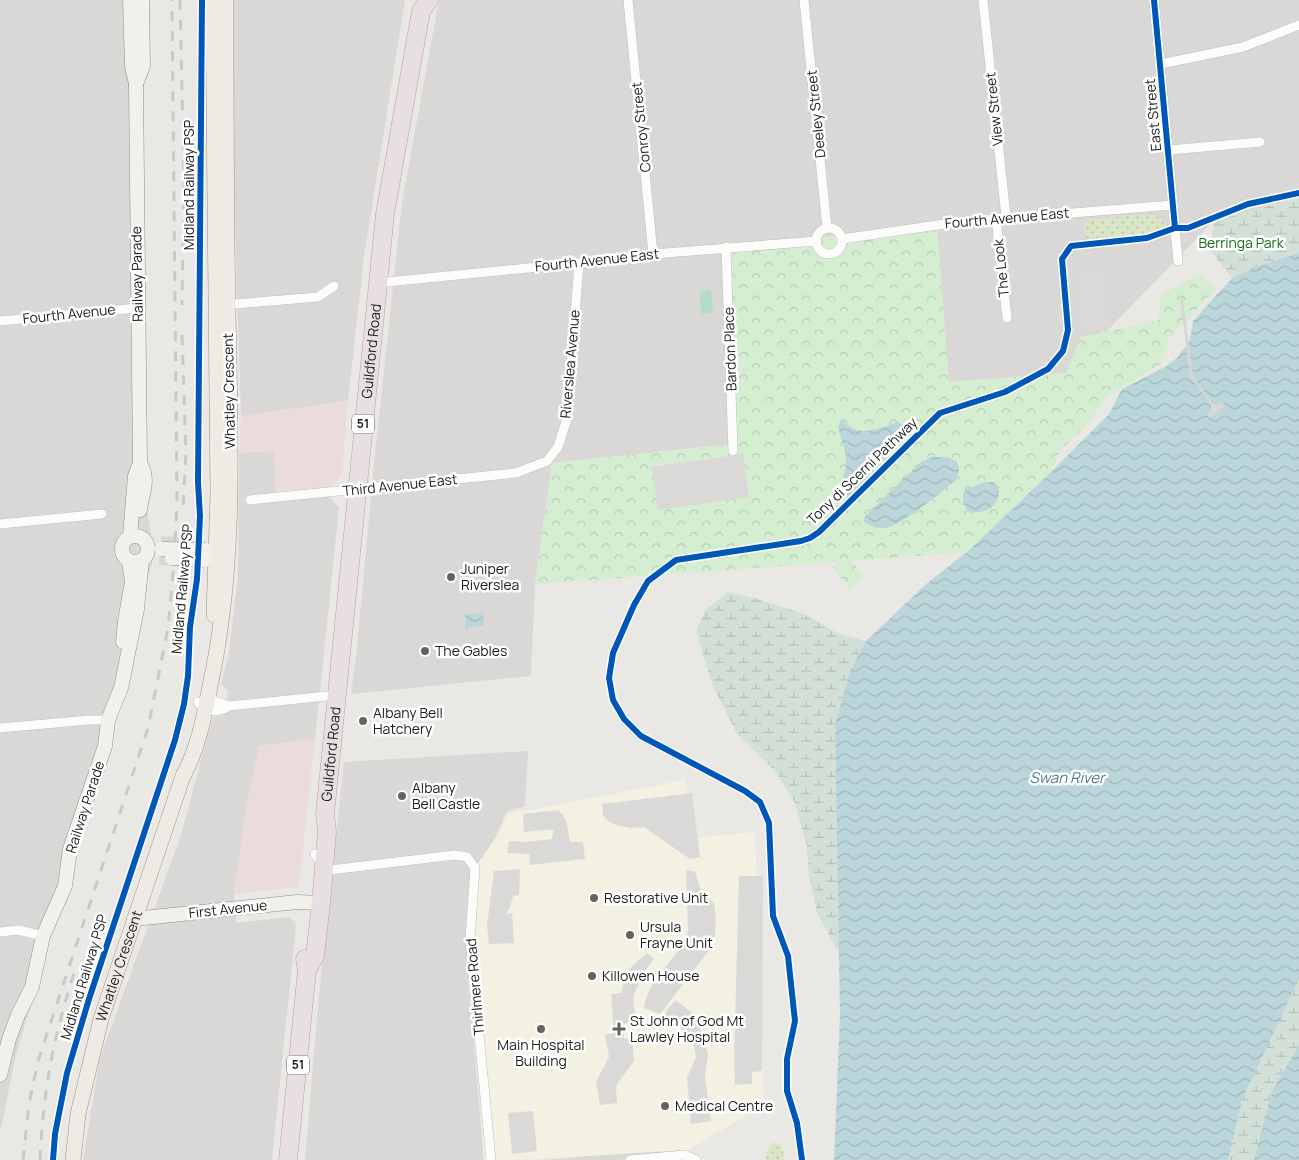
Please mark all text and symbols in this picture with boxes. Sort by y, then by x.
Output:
street label: Deeley Street [801,69,830,159]
street label: View Street [980,71,1007,147]
street label: East Street [1140,78,1165,152]
street label: Conroy Street [626,81,655,173]
street label: Midland Railway PSP [179,119,198,250]
street label: Fourth Avenue East [944,203,1070,232]
street label: Railway Parade [126,226,147,322]
park label: Berringa Park [1198,233,1285,252]
street label: The Look [988,237,1013,298]
street label: Fourth Avenue East [534,243,660,275]
street label: Fourth Avenue [22,299,116,328]
street label: Guildford Road [357,303,385,399]
street label: Bardon Place [719,307,740,391]
street label: Riverslea Avenue [555,309,584,419]
street label: Whatley Crescent [218,332,239,449]
street label: Tony di Scerni Pathway [802,412,921,528]
road number: 51 [352,414,374,434]
street label: Third Avenue East [342,469,459,500]
street label: Midland Railway PSP [166,523,197,655]
place label: Juniper Riverslea [461,559,519,594]
marker: Juniper Riverslea [445,571,457,583]
place label: The Gables [435,641,507,660]
marker: The Gables [419,645,431,657]
place label: Albany Bell Hatchery [373,703,443,738]
street label: Guildford Road [316,706,345,802]
marker: Albany Bell Hatchery [357,715,369,727]
street label: Railway Parade [61,758,108,855]
water label: Swan River [1029,767,1107,788]
place label: Albany Bell Castle [412,778,480,813]
marker: Albany Bell Castle [396,790,408,802]
place label: Restorative Unit [604,888,709,907]
marker: Restorative Unit [588,892,600,904]
street label: First Avenue [188,895,268,922]
street label: Whatley Crescent [91,907,146,1024]
street label: Midland Railway PSP [55,911,112,1042]
place label: Ursula Frayne Unit [640,917,713,952]
marker: Ursula Frayne Unit [624,929,636,941]
street label: Thirlmere Road [461,938,488,1036]
place label: Killowen House [602,966,699,985]
marker: Killowen House [586,970,598,982]
place label: St John of God Mt Lawley Hospital [630,1011,744,1046]
marker: St John of God Mt Lawley Hospital [612,1022,626,1036]
marker: Main Hospital Building [535,1023,547,1035]
place label: Main Hospital Building [497,1035,585,1070]
road number: 51 [287,1056,309,1074]
place label: Medical Centre [675,1096,773,1115]
marker: Medical Centre [659,1100,671,1112]

